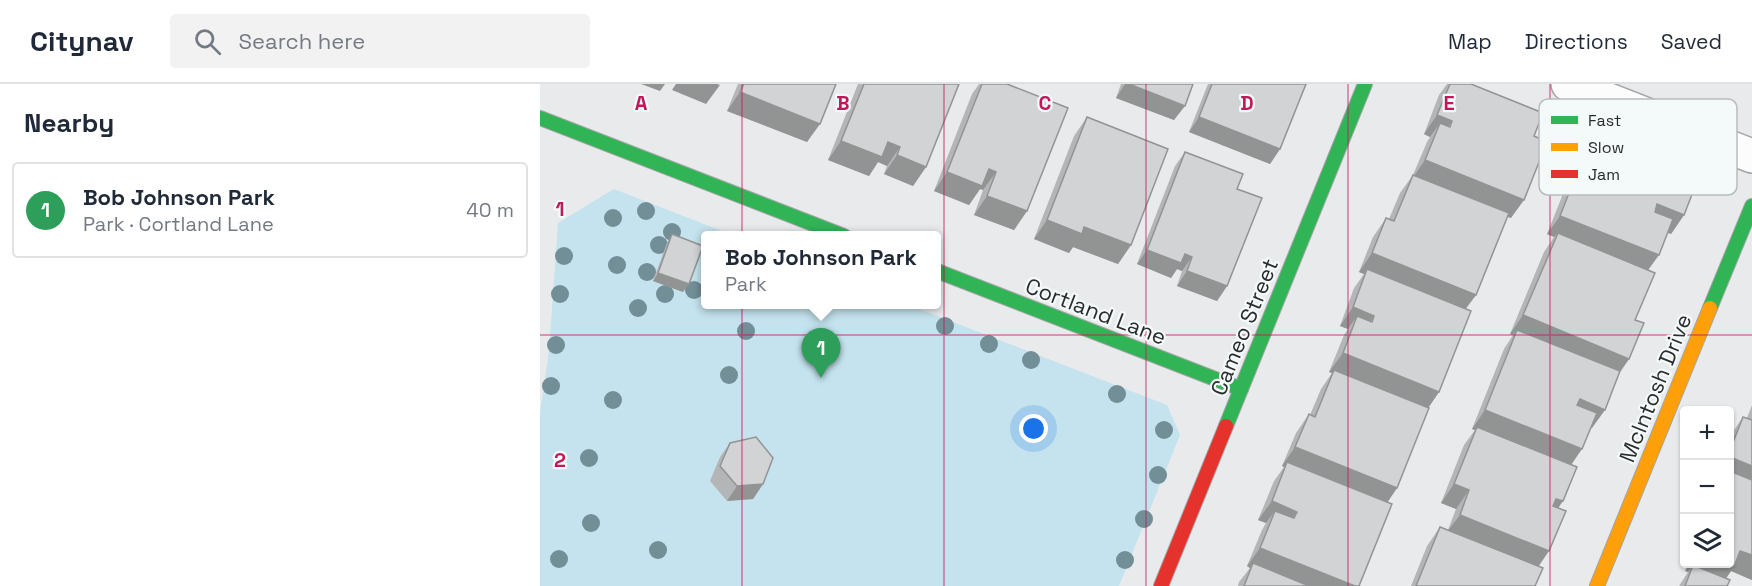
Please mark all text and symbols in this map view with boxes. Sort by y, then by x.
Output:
search box [170,14,590,68]
text: Citynav [30,23,134,59]
icon: search [191,25,224,58]
text: Search here [239,27,365,55]
text: Map [1448,28,1492,55]
text: Directions [1525,28,1628,55]
text: Saved [1661,28,1722,55]
text: A [635,90,648,116]
text: B [836,90,850,116]
text: C [1039,90,1052,116]
text: D [1240,90,1254,116]
text: E [1443,90,1455,116]
legend [1539,99,1737,195]
text: Nearby [24,106,114,140]
text: Fast [1588,110,1621,131]
text: Slow [1588,137,1624,158]
text: Jam [1588,164,1620,185]
text: Bob Johnson Park [83,183,275,211]
text: 1 [555,196,565,222]
text: 1 [41,197,50,223]
text: 40 m [466,197,514,223]
text: Park · Cortland Lane [83,211,274,237]
popup [701,231,941,309]
text: Bob Johnson Park [725,243,917,271]
street label: Cameo Street [1204,254,1284,400]
text: Park [725,271,767,297]
street label: Cortland Lane [1022,271,1170,351]
street label: McIntosh Drive [1613,310,1697,466]
pin: 1 [802,328,840,378]
map controls [1680,406,1734,568]
button: + [1680,406,1734,460]
your location [1019,414,1048,443]
text: 2 [554,447,566,473]
button: − [1680,460,1734,514]
button: layers [1680,514,1734,568]

